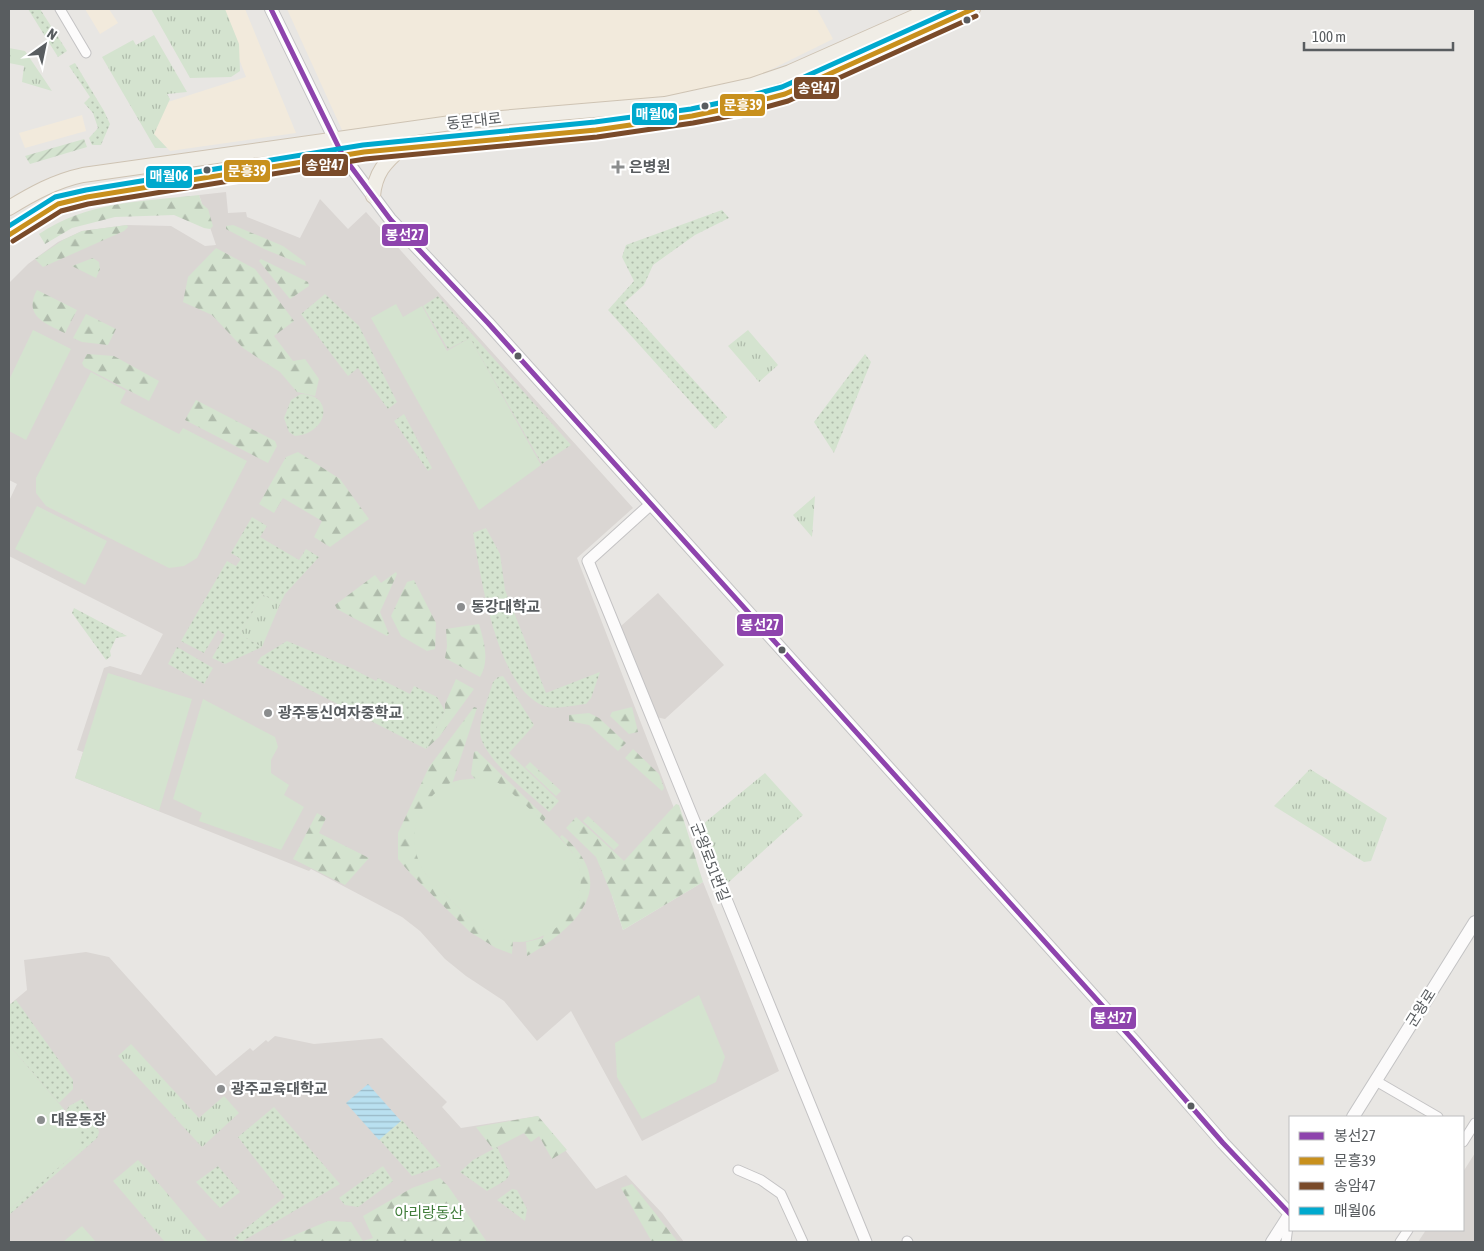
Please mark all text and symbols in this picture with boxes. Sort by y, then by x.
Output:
unlabelled marker [962,15,972,25]
north arrow [20,20,70,70]
scale bar [1304,20,1453,52]
text: N [44,25,60,43]
text: 100 m [1312,28,1346,45]
line badge: 송암47 [793,76,840,100]
text: 송암47 [798,80,836,96]
line badge: 문흥39 [719,93,766,117]
text: 문흥39 [724,97,763,113]
unlabelled marker [700,101,710,111]
line badge: 매월06 [631,102,678,126]
text: 매월06 [636,106,675,122]
street label: 동문대로 [446,109,502,132]
line badge: 송암47 [301,153,349,177]
text: 송암47 [306,157,344,173]
place label: 은병원 [629,158,670,175]
line badge: 문흥39 [223,159,271,183]
marker: 은병원 [611,160,625,174]
text: 문흥39 [228,163,267,179]
line badge: 매월06 [145,165,193,189]
unlabelled marker [202,165,212,175]
text: 매월06 [150,168,189,184]
line badge: 봉선27 [381,223,429,247]
text: 봉선27 [386,227,424,243]
unlabelled marker [513,351,523,361]
place label: 동강대학교 [471,598,540,615]
marker: 동강대학교 [455,601,467,613]
line badge: 봉선27 [736,613,784,637]
text: 봉선27 [741,617,779,633]
unlabelled marker [777,645,787,655]
place label: 광주동신여자중학교 [278,704,402,721]
marker: 광주동신여자중학교 [262,707,274,719]
street label: 군왕로51번길 [688,820,733,904]
street label: 군왕로 [1402,986,1439,1030]
line badge: 봉선27 [1090,1006,1137,1030]
text: 봉선27 [1094,1010,1132,1026]
place label: 광주교육대학교 [231,1080,328,1097]
marker: 광주교육대학교 [215,1083,227,1095]
unlabelled marker [1186,1101,1196,1111]
place label: 대운동장 [51,1111,106,1128]
marker: 대운동장 [35,1114,47,1126]
legend [1289,1116,1464,1231]
text: 봉선27 [1334,1127,1376,1144]
text: 문흥39 [1334,1152,1376,1169]
text: 송암47 [1334,1177,1376,1194]
text: 매월06 [1334,1202,1376,1219]
park label: 아리랑동산 [394,1204,464,1221]

